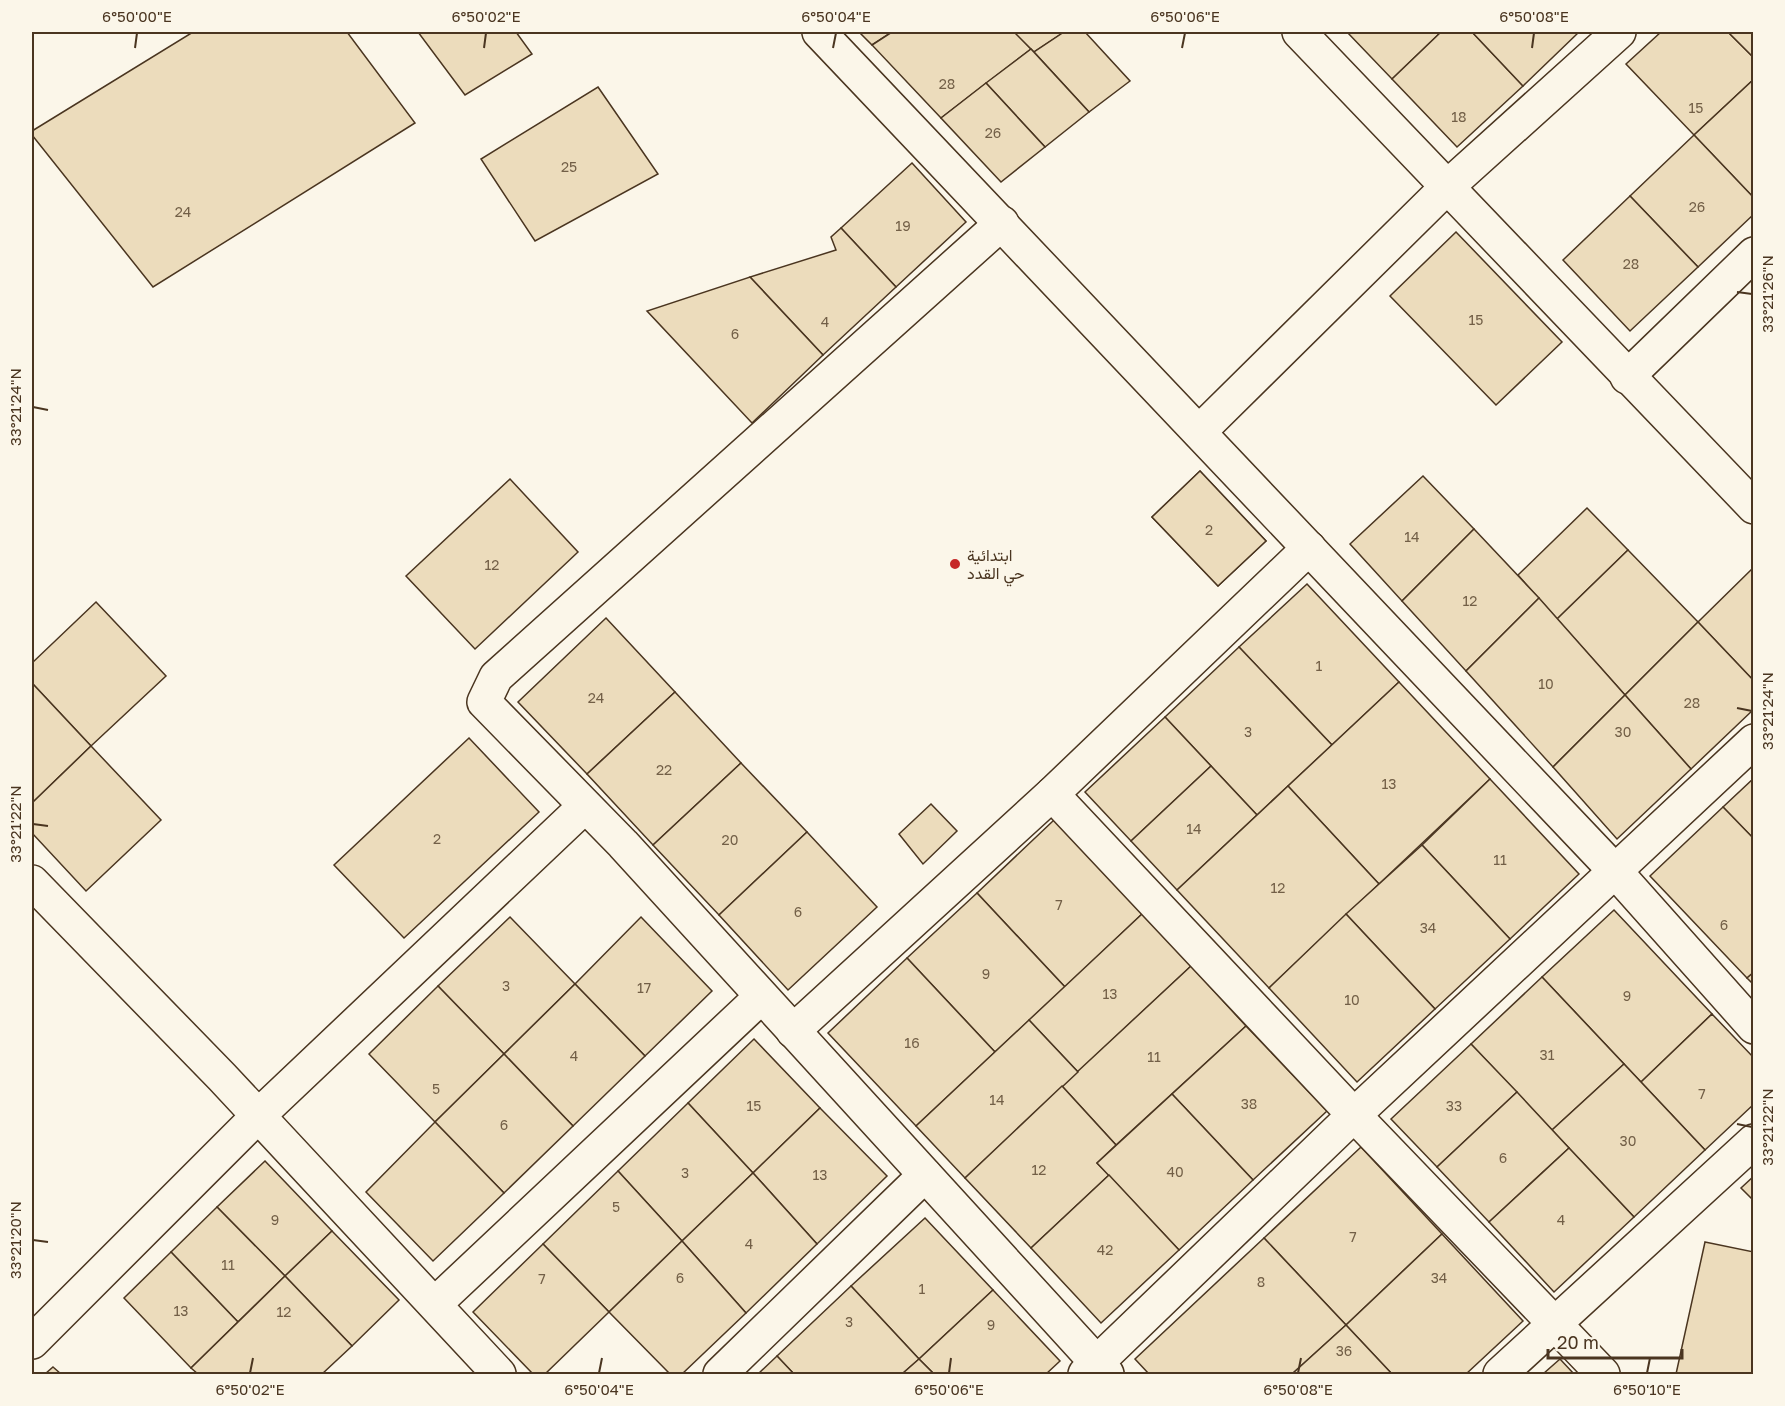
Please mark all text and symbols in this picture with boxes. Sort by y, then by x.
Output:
text: 6°50'00"E [102,7,172,25]
text: 6°50'02"E [451,7,521,25]
text: 6°50'04"E [801,7,871,25]
text: 6°50'06"E [1150,7,1220,25]
text: 6°50'08"E [1499,7,1569,25]
house number: 28 [939,75,955,92]
house number: 15 [1689,99,1703,116]
house number: 18 [1451,108,1467,125]
house number: 26 [985,124,1001,141]
house number: 25 [561,158,577,175]
house number: 26 [1689,198,1705,215]
house number: 24 [175,203,191,220]
house number: 19 [895,217,911,234]
house number: 28 [1623,255,1639,272]
text: 33°21'26"N [1758,255,1776,333]
house number: 15 [1469,311,1483,328]
house number: 4 [821,313,829,330]
house number: 6 [731,325,739,342]
text: 33°21'24"N [6,368,24,446]
house number: 2 [1205,521,1213,538]
house number: 14 [1404,528,1420,545]
place label: ابتدائية حي القدد [967,545,1025,587]
house number: 12 [485,556,499,573]
marker: ابتدائية حي القدد [948,557,962,571]
house number: 12 [1463,592,1477,609]
house number: 1 [1316,657,1323,674]
text: 33°21'24"N [1758,672,1776,750]
house number: 10 [1538,675,1554,692]
house number: 24 [588,689,604,706]
house number: 28 [1684,694,1700,711]
house number: 3 [1244,723,1252,740]
house number: 30 [1615,723,1631,740]
house number: 22 [656,761,672,778]
house number: 13 [1382,775,1396,792]
text: 33°21'22"N [6,785,24,863]
house number: 14 [1186,820,1202,837]
house number: 2 [433,830,441,847]
house number: 20 [722,831,738,848]
house number: 11 [1493,851,1507,868]
house number: 12 [1271,879,1285,896]
house number: 7 [1055,896,1063,913]
house number: 6 [794,903,802,920]
house number: 6 [1720,916,1728,933]
house number: 34 [1420,919,1436,936]
house number: 9 [982,965,990,982]
house number: 3 [502,977,510,994]
house number: 17 [637,979,651,996]
house number: 13 [1103,985,1117,1002]
house number: 9 [1623,987,1631,1004]
house number: 10 [1344,991,1360,1008]
house number: 16 [904,1034,920,1051]
house number: 31 [1540,1046,1555,1063]
house number: 4 [570,1047,578,1064]
house number: 11 [1147,1048,1161,1065]
house number: 5 [432,1080,440,1097]
house number: 7 [1698,1085,1706,1102]
text: 33°21'22"N [1758,1088,1776,1166]
house number: 14 [989,1091,1005,1108]
house number: 38 [1241,1095,1257,1112]
house number: 15 [747,1097,761,1114]
house number: 33 [1446,1097,1462,1114]
house number: 6 [500,1116,508,1133]
house number: 30 [1620,1132,1636,1149]
house number: 6 [1499,1149,1507,1166]
house number: 12 [1032,1161,1046,1178]
house number: 40 [1166,1163,1184,1180]
house number: 3 [681,1164,689,1181]
house number: 13 [813,1166,827,1183]
house number: 5 [612,1198,620,1215]
text: 33°21'20"N [6,1201,24,1279]
house number: 9 [271,1211,279,1228]
house number: 4 [1557,1211,1565,1228]
house number: 7 [1349,1228,1357,1245]
house number: 4 [745,1235,753,1252]
house number: 42 [1097,1241,1113,1258]
house number: 11 [221,1256,235,1273]
house number: 6 [676,1269,684,1286]
house number: 34 [1431,1269,1447,1286]
house number: 7 [538,1270,546,1287]
house number: 8 [1257,1273,1265,1290]
house number: 1 [919,1280,926,1297]
house number: 13 [174,1302,188,1319]
house number: 12 [277,1303,291,1320]
house number: 3 [845,1313,853,1330]
house number: 9 [987,1316,995,1333]
scale bar [1548,1322,1682,1360]
text: 20 m [1557,1331,1599,1353]
house number: 36 [1336,1342,1352,1359]
text: 6°50'02"E [215,1380,285,1398]
text: 6°50'04"E [564,1380,634,1398]
text: 6°50'06"E [914,1380,984,1398]
text: 6°50'08"E [1263,1380,1333,1398]
text: 6°50'10"E [1613,1380,1681,1398]

